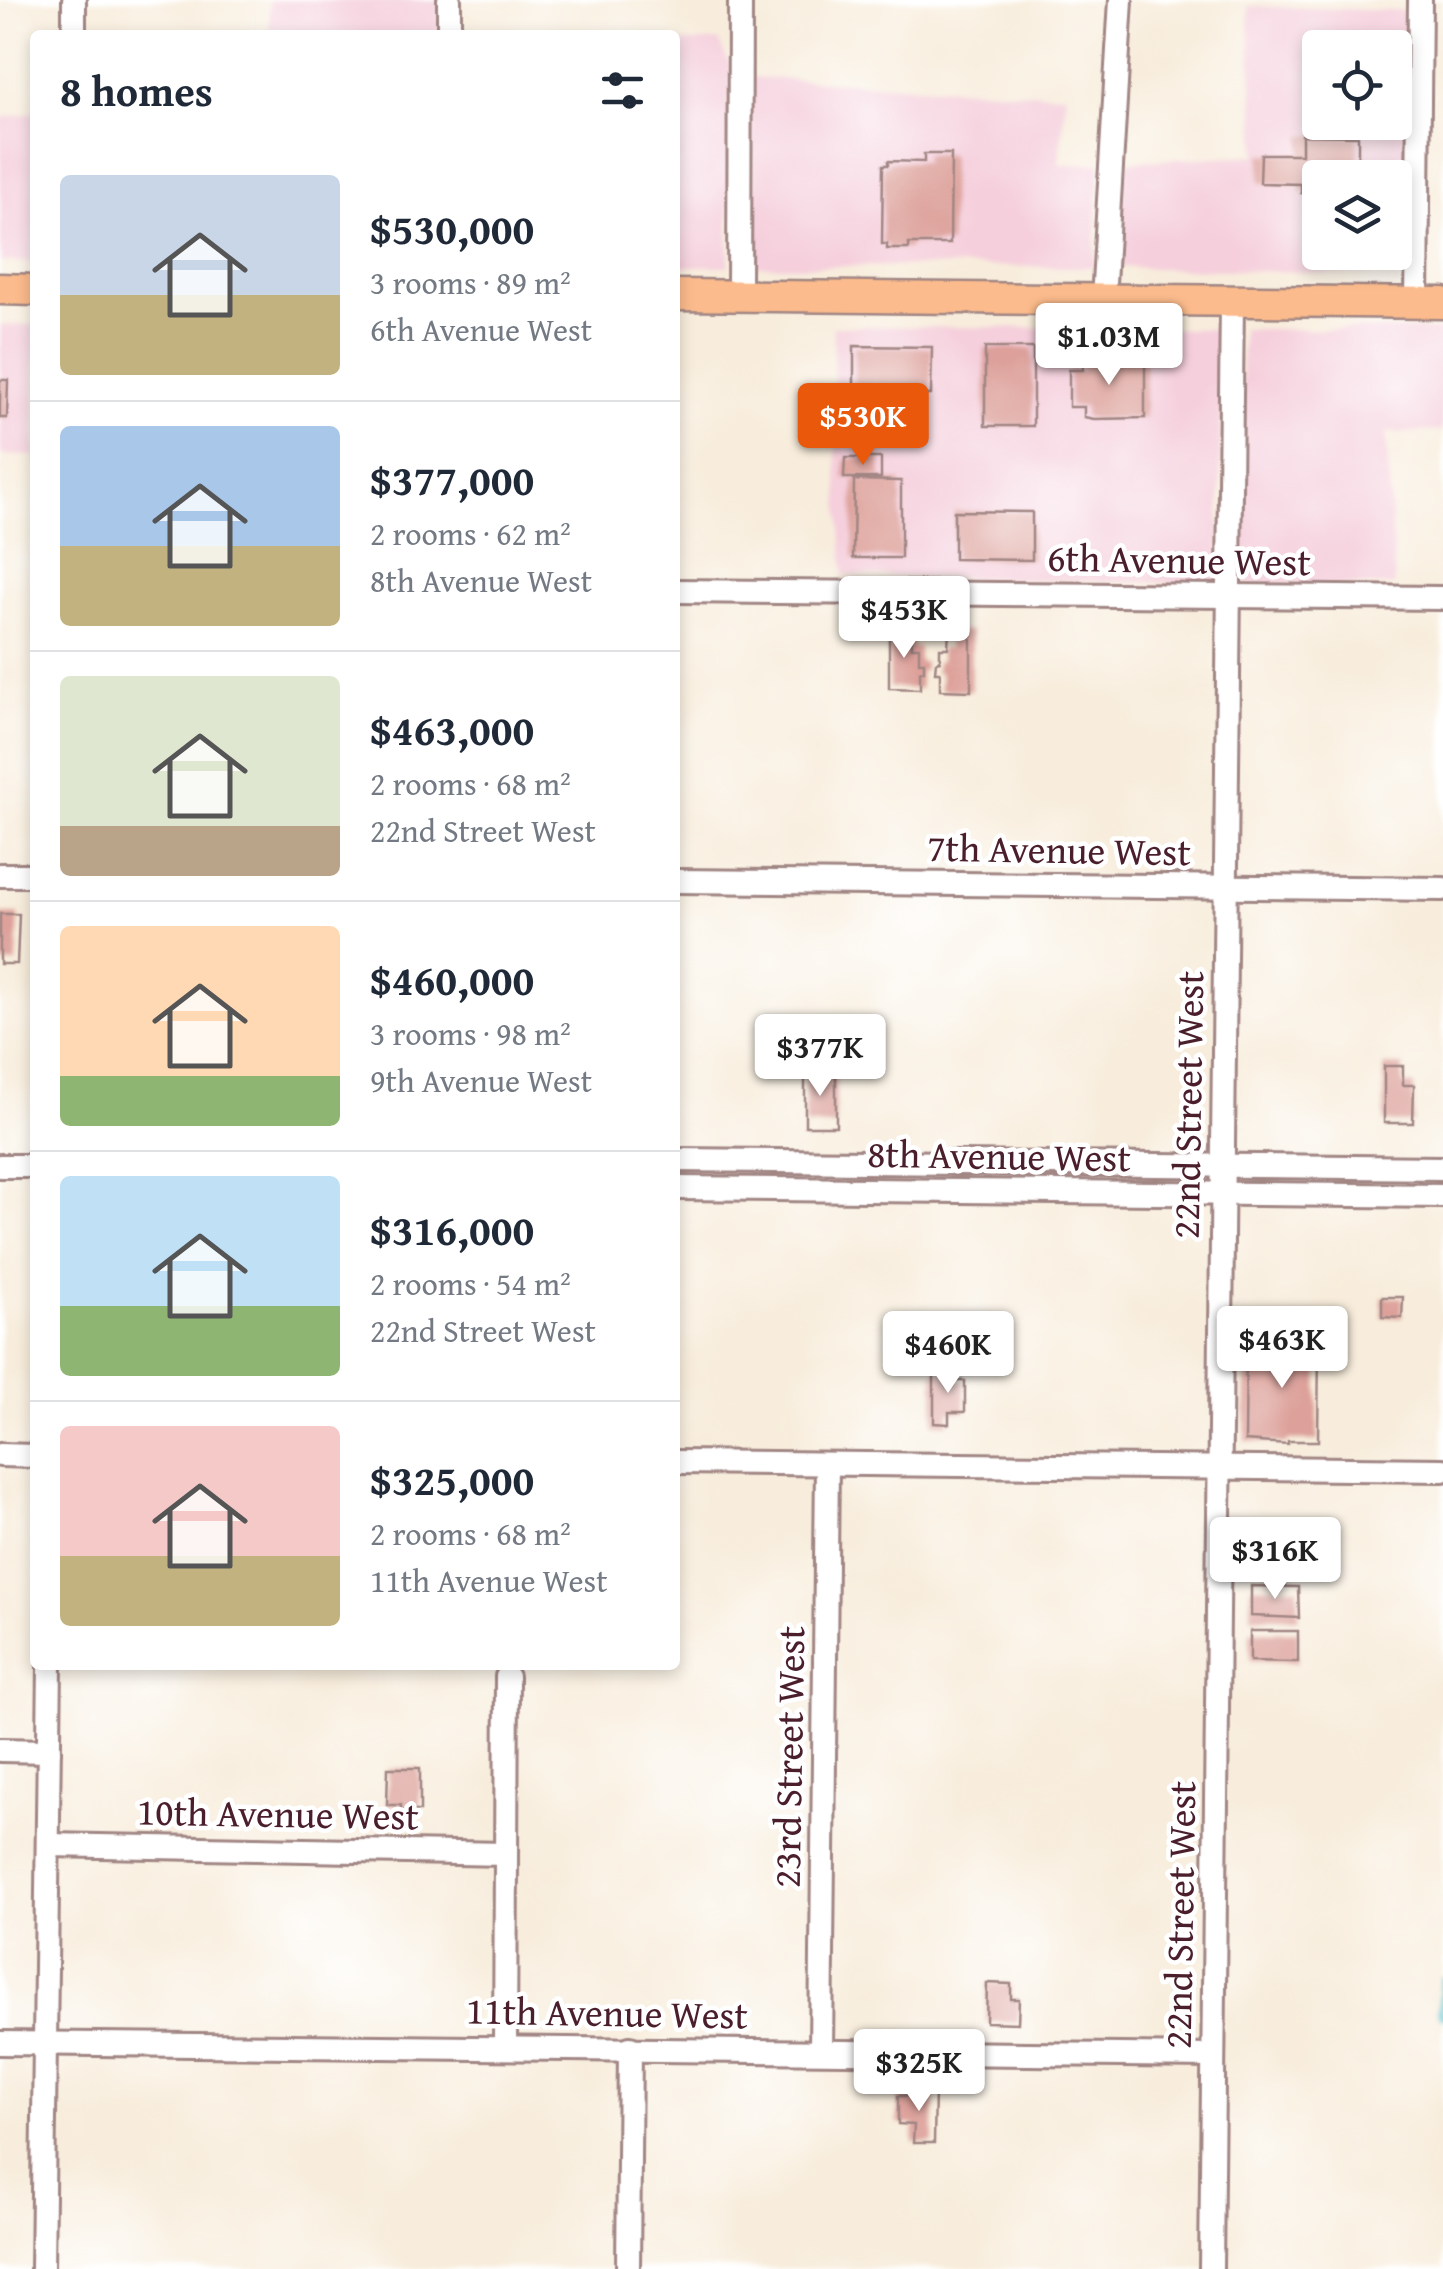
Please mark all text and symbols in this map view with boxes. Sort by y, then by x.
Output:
map controls [1302,30,1412,270]
button: locate [1302,30,1412,140]
text: 8 homes [60,60,213,121]
icon: filters [595,63,650,118]
button: layers [1302,160,1412,270]
text: $530,000 [370,198,534,259]
icon: home [140,215,260,335]
text: 3 rooms · 89 m² [370,259,571,306]
pin: $1.03M [1028,303,1190,388]
text: 6th Avenue West [370,306,592,353]
text: $1.03M [1058,312,1160,359]
pin: $530K [793,383,933,468]
text: $530K [820,392,906,439]
text: $377,000 [370,449,534,510]
icon: home [140,466,260,586]
text: 2 rooms · 62 m² [370,510,571,557]
street label: 6th Avenue West [1047,529,1311,589]
text: 8th Avenue West [370,557,592,604]
pin: $453K [834,576,974,661]
text: $453K [861,585,947,632]
text: $463,000 [370,699,534,760]
icon: home [140,716,260,836]
text: 2 rooms · 68 m² [370,760,571,807]
text: 22nd Street West [370,807,596,854]
street label: 7th Avenue West [927,819,1191,879]
text: $460,000 [370,949,534,1010]
icon: home [140,966,260,1086]
street label: 22nd Street West [1157,970,1217,1240]
text: 3 rooms · 98 m² [370,1010,571,1057]
pin: $377K [750,1014,890,1099]
text: $377K [777,1023,863,1070]
text: 9th Avenue West [370,1057,592,1104]
street label: 8th Avenue West [867,1125,1131,1185]
text: $316,000 [370,1199,534,1260]
icon: home [140,1216,260,1336]
text: 2 rooms · 54 m² [370,1260,571,1307]
pin: $463K [1212,1306,1352,1391]
text: 22nd Street West [370,1307,596,1354]
pin: $460K [878,1311,1018,1396]
text: $463K [1239,1315,1325,1362]
text: $460K [905,1320,991,1367]
text: $325,000 [370,1449,534,1510]
icon: home [140,1466,260,1586]
text: 2 rooms · 68 m² [370,1510,571,1557]
pin: $316K [1205,1517,1345,1602]
text: $316K [1232,1526,1318,1573]
text: 11th Avenue West [370,1557,607,1604]
street label: 23rd Street West [758,1625,818,1889]
street label: 22nd Street West [1149,1780,1209,2050]
street label: 10th Avenue West [137,1783,419,1843]
street label: 11th Avenue West [466,1982,748,2042]
pin: $325K [849,2029,989,2114]
text: $325K [876,2038,962,2085]

